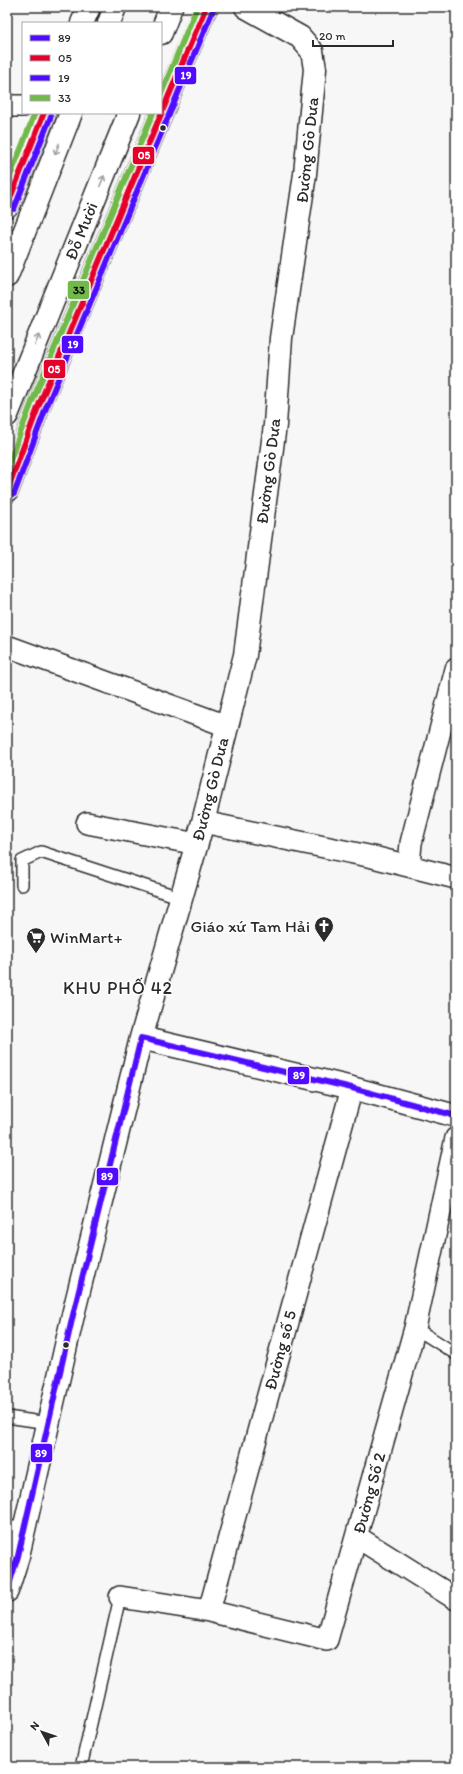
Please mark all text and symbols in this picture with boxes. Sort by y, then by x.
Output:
legend [22,22,162,114]
scale bar [313,22,393,48]
text: 20 m [319,29,346,43]
text: 89 [58,31,71,45]
text: 05 [58,51,72,65]
line badge: 19 [174,66,197,85]
text: 19 [181,69,192,82]
text: 19 [58,71,70,85]
text: 33 [58,91,72,105]
street label: Đường Gò Dưa [292,96,323,204]
unlabelled marker [158,123,168,133]
one-way arrow [52,143,60,155]
line badge: 05 [132,146,155,165]
text: 05 [138,149,150,162]
one-way arrow [98,175,106,187]
street label: Đỗ Mười [60,199,102,263]
line badge: 33 [67,280,90,300]
text: 33 [73,284,85,297]
one-way arrow [34,335,42,347]
line badge: 19 [61,335,84,354]
text: 19 [68,338,79,351]
line badge: 05 [43,359,66,379]
text: 05 [48,363,60,376]
street label: Đường Gò Dưa [252,417,284,525]
street label: Đường Gò Dưa [187,735,233,843]
church icon: Giáo xứ Tam Hải [313,915,335,943]
place label: Giáo xứ Tam Hải [191,916,310,936]
supermarket icon: WinMart+ [25,926,47,954]
place label: WinMart+ [50,927,123,947]
district label: KHU PHỐ 42 [63,977,173,999]
line badge: 89 [287,1066,310,1085]
text: 89 [293,1069,305,1082]
line badge: 89 [96,1167,119,1186]
text: 89 [101,1170,113,1183]
street label: Đường số 5 [260,1308,300,1392]
unlabelled marker [61,1340,71,1350]
line badge: 89 [30,1443,53,1463]
text: 89 [35,1447,47,1460]
street label: Đường Số 2 [349,1450,389,1536]
north arrow [22,1712,62,1752]
text: N [27,1719,42,1733]

